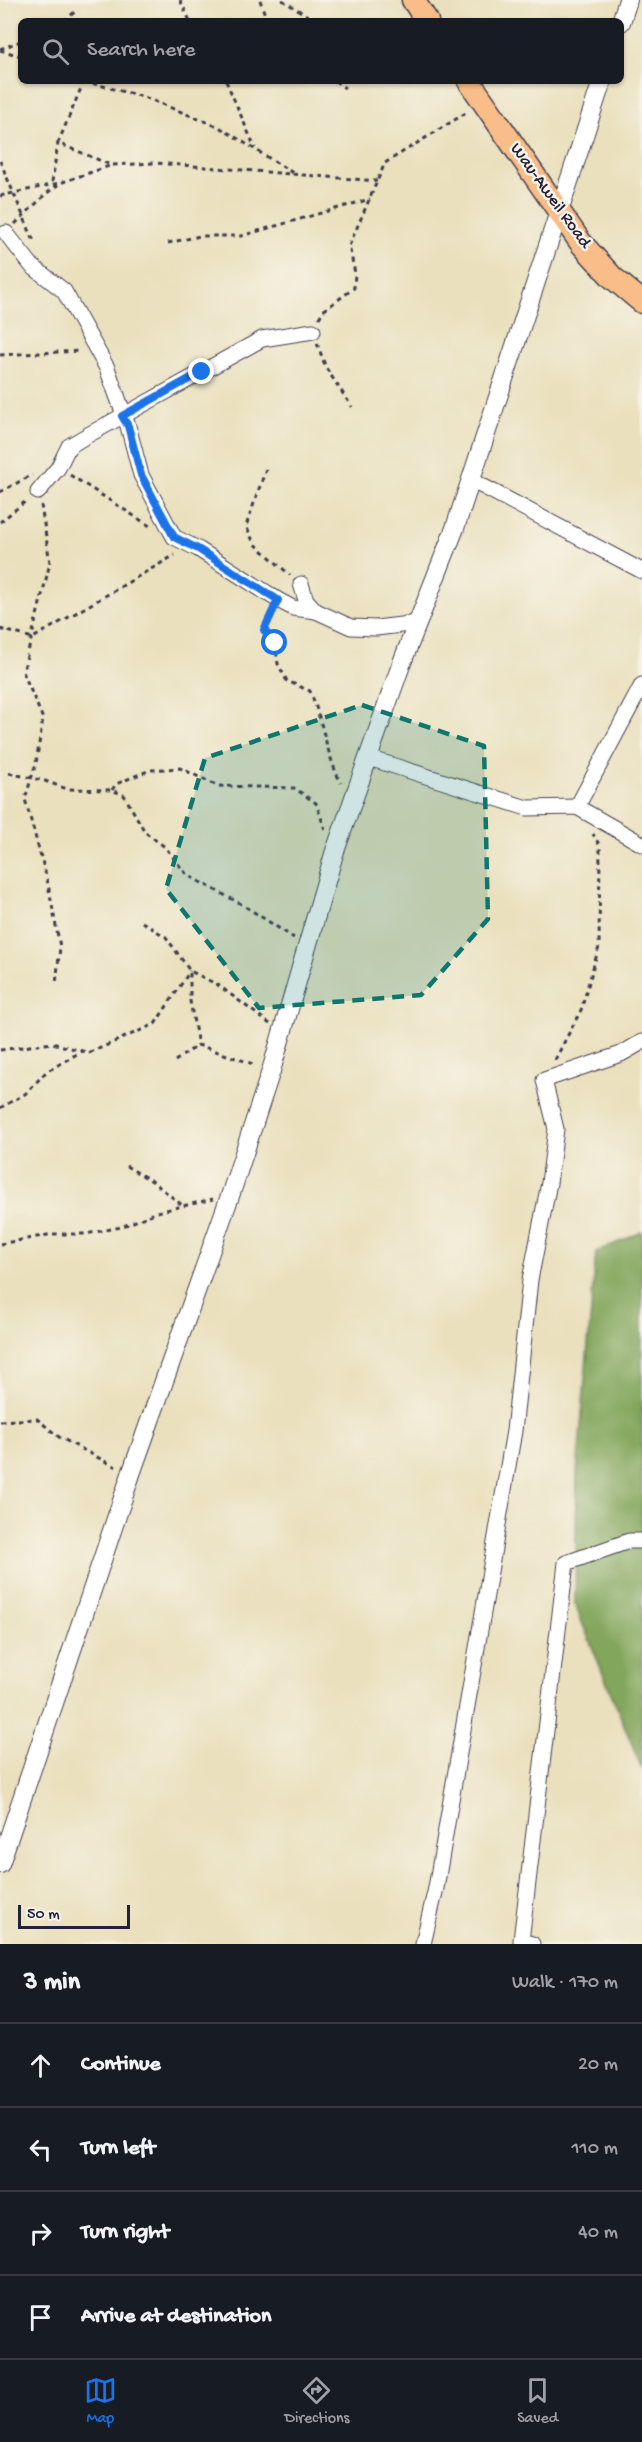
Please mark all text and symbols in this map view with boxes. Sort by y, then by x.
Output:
search box [18,18,624,84]
icon: search [39,35,72,68]
text: Search here [87,38,195,64]
street label: Wau-Aweil Road [505,139,596,254]
route end [188,358,214,384]
route start [261,629,287,655]
scale bar [18,1902,130,1930]
text: 50 m [27,1906,60,1925]
text: 3 min [24,1968,80,1999]
text: Walk · 170 m [512,1972,618,1995]
icon: ahead [24,2049,57,2082]
text: Continue [81,2052,161,2078]
text: 20 m [578,2054,618,2077]
icon: left [24,2133,57,2166]
text: Turn left [81,2136,155,2162]
text: 110 m [572,2138,618,2161]
icon: right [24,2217,57,2250]
text: Turn right [81,2220,169,2246]
text: 40 m [578,2222,618,2245]
icon: arrive [24,2301,57,2334]
text: Arrive at destination [81,2304,271,2330]
tab: Map [84,2374,117,2429]
tab: Directions [284,2374,350,2429]
tab: Saved [517,2374,558,2429]

